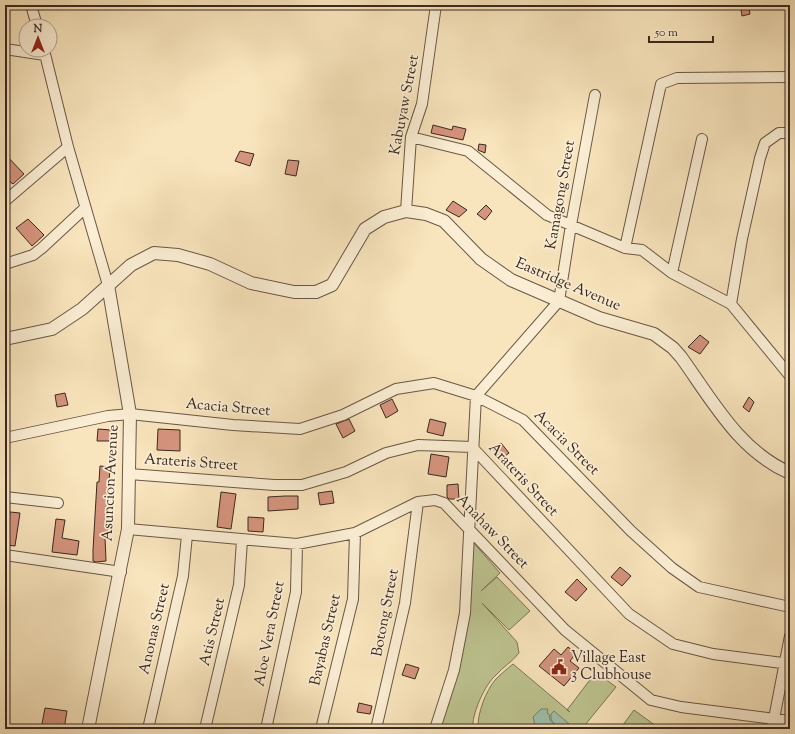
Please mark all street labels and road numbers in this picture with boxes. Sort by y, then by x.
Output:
street label: Kabuyaw Street [385,53,425,157]
street label: Kamagong Street [541,139,581,251]
street label: Eastridge Avenue [512,253,624,317]
street label: Acacia Street [185,394,271,422]
street label: Acacia Street [529,406,603,480]
street label: Asuncion Avenue [97,424,125,542]
street label: Arateris Street [483,438,563,522]
street label: Arateris Street [143,449,239,477]
street label: Anahaw Street [451,490,533,574]
street label: Botong Street [367,567,405,659]
street label: Aloe Vera Street [250,580,290,688]
street label: Anonas Street [134,581,176,677]
street label: Bayabas Street [305,592,347,688]
street label: Atis Street [195,596,231,668]

